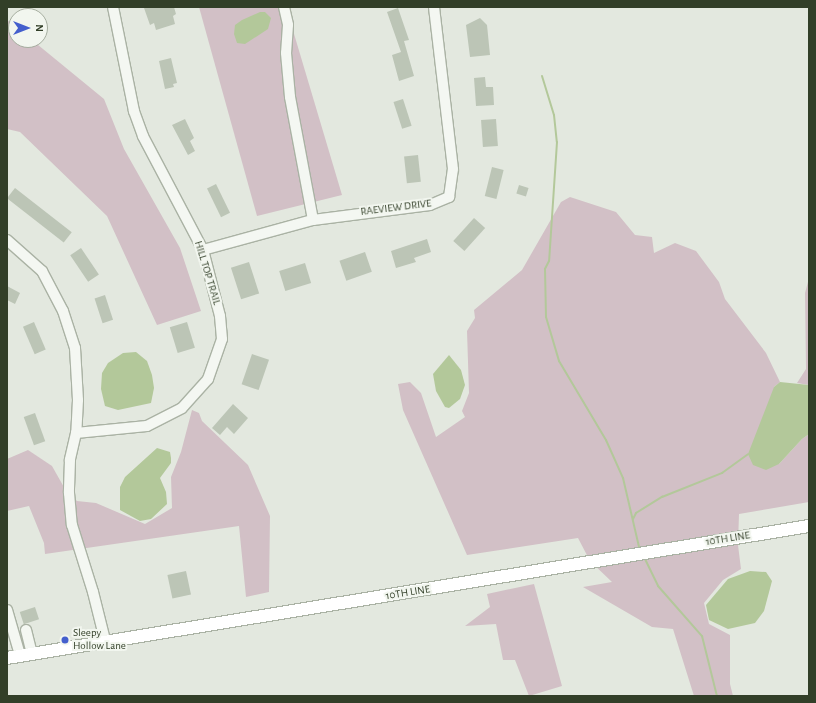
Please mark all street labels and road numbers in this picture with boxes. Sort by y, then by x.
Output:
street label: RAEVIEW DRIVE [360,197,432,219]
street label: HILL TOP TRAIL [191,239,223,307]
street label: 10TH LINE [705,529,751,549]
street label: 10TH LINE [385,583,431,603]

